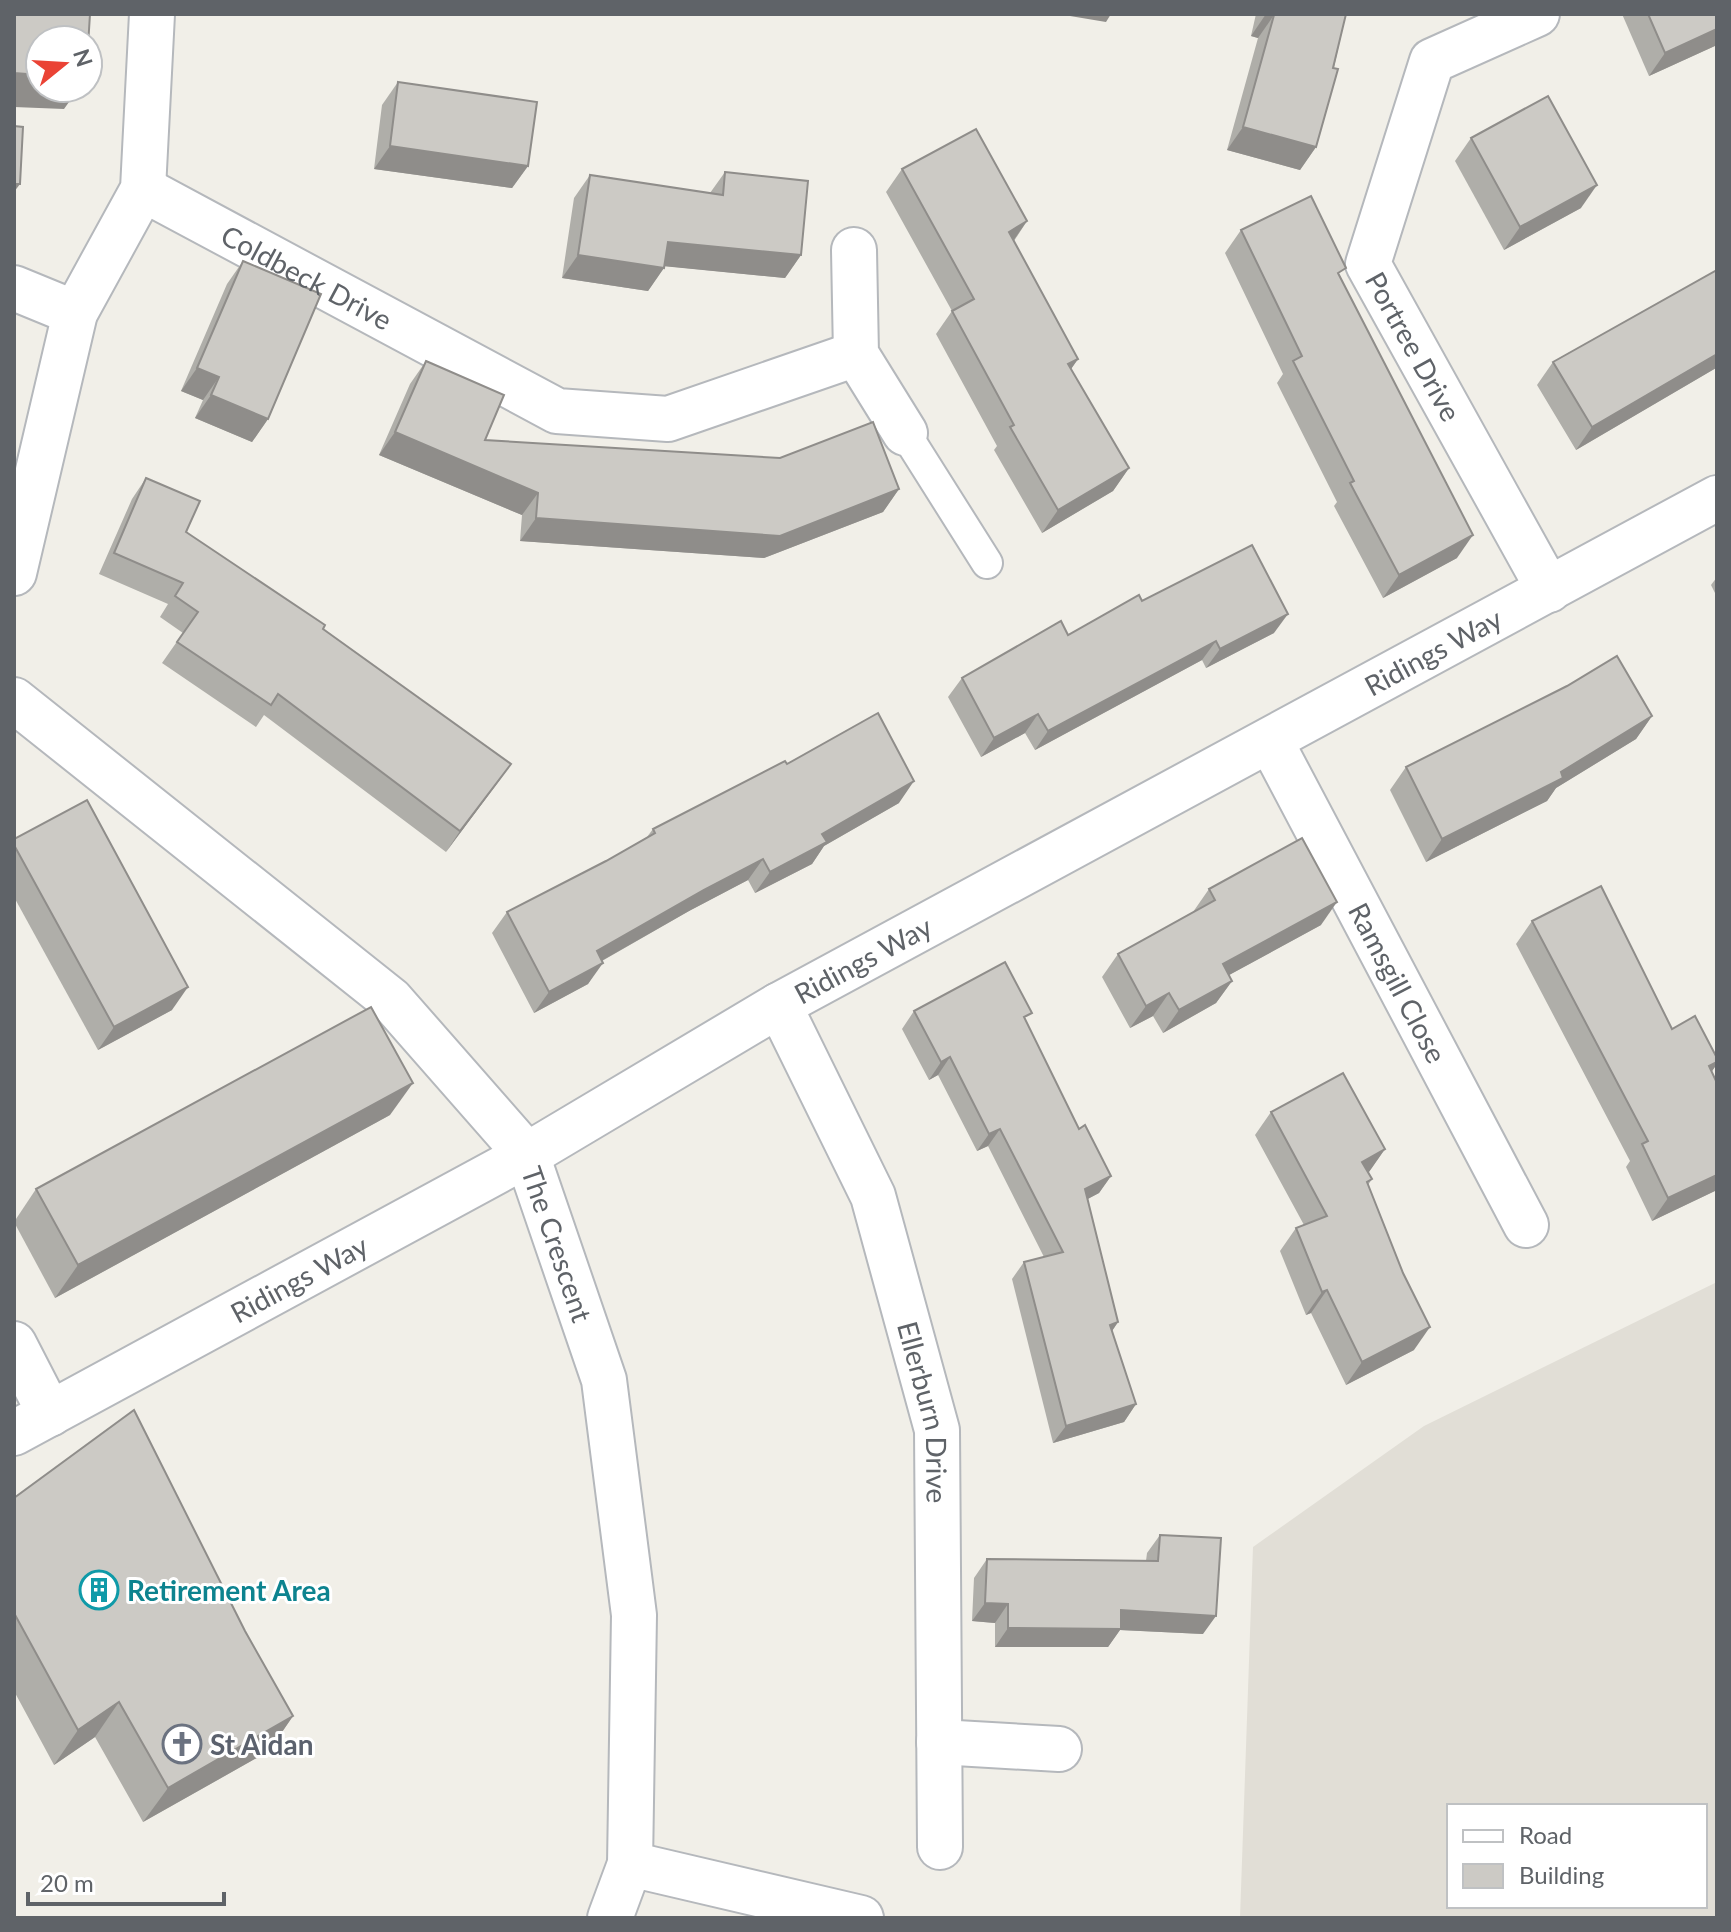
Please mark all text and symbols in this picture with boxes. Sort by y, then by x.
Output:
north arrow [24,24,104,104]
text: N [68,45,99,70]
street label: Coldbeck Drive [216,217,398,336]
street label: Portree Drive [1359,266,1469,427]
street label: Ridings Way [1358,600,1508,702]
street label: Ramsgill Close [1342,897,1454,1068]
street label: Ridings Way [788,909,938,1011]
street label: The Crescent [515,1162,600,1326]
street label: Ridings Way [224,1227,374,1330]
street label: Ellerburn Drive [891,1317,955,1503]
building icon: Retirement Area [78,1569,120,1611]
place label: Retirement Area [127,1573,331,1607]
church icon: St Aidan [161,1723,203,1765]
place label: St Aidan [210,1727,313,1761]
legend [1447,1804,1707,1908]
text: Road [1519,1820,1572,1849]
scale bar [28,1856,224,1906]
text: Building [1519,1860,1604,1889]
text: 20 m [40,1868,94,1897]

